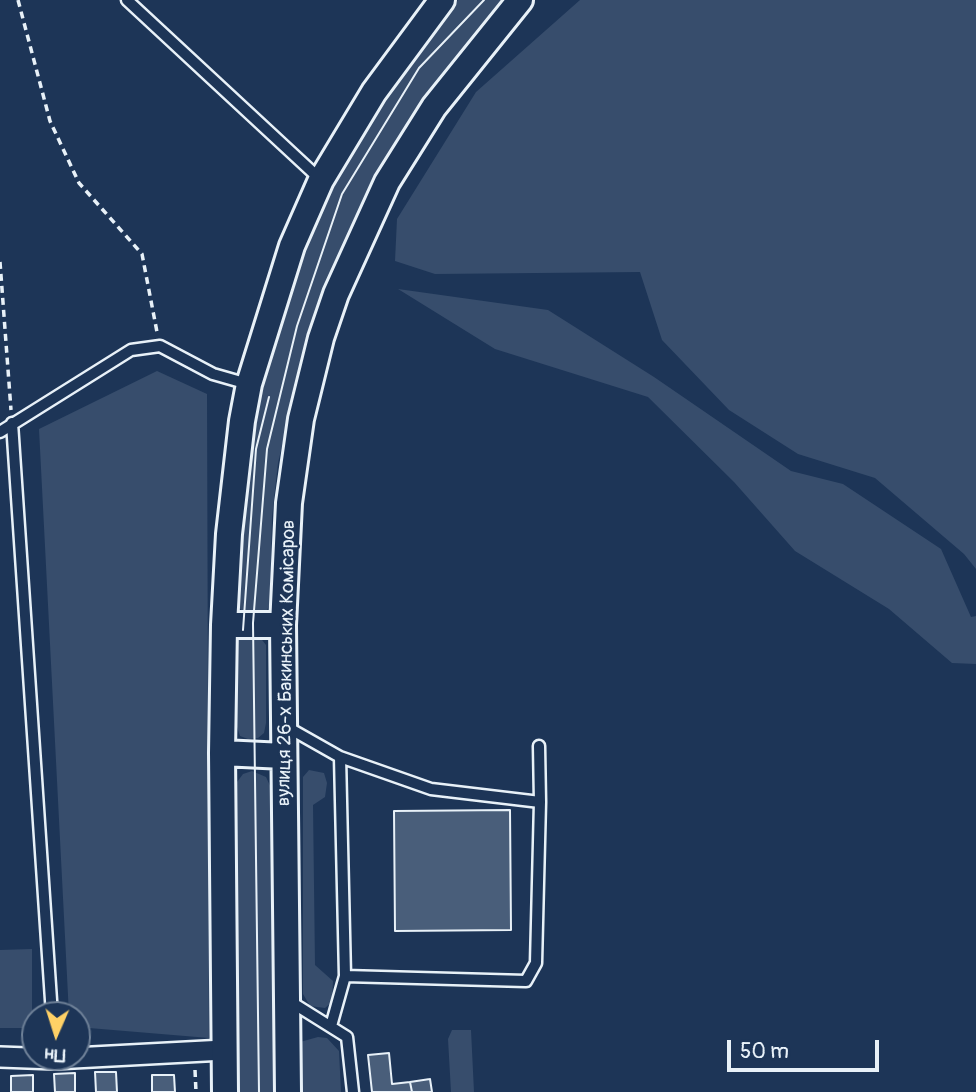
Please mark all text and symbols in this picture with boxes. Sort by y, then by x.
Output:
street label: вулиця 26-х Бакинських Комісаров [273,520,301,806]
north arrow [21,1001,91,1071]
scale bar [731,1026,883,1070]
text: 50 m [740,1038,789,1065]
text: Пн [44,1042,66,1068]

